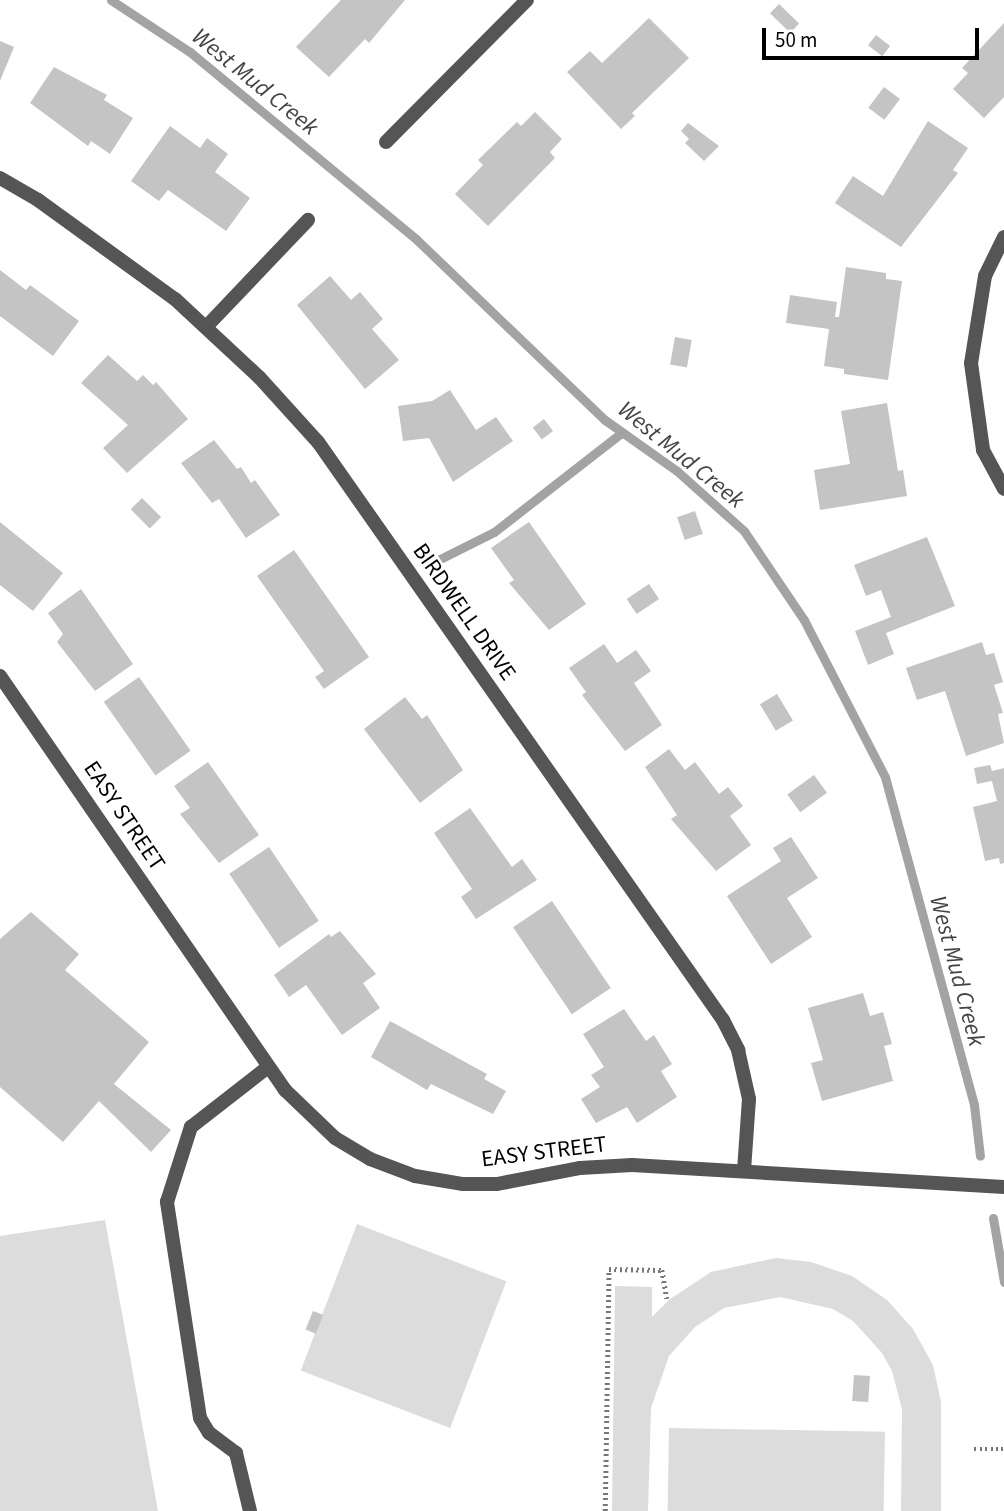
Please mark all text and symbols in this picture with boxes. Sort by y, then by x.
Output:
scale bar [766,14,983,58]
water label: West Mud Creek [186,22,324,142]
text: 50 m [775,25,817,55]
water label: West Mud Creek [612,395,750,515]
street label: BIRDWELL DRIVE [407,538,521,686]
street label: EASY STREET [77,756,171,876]
water label: West Mud Creek [923,893,991,1049]
street label: EASY STREET [480,1131,608,1173]

